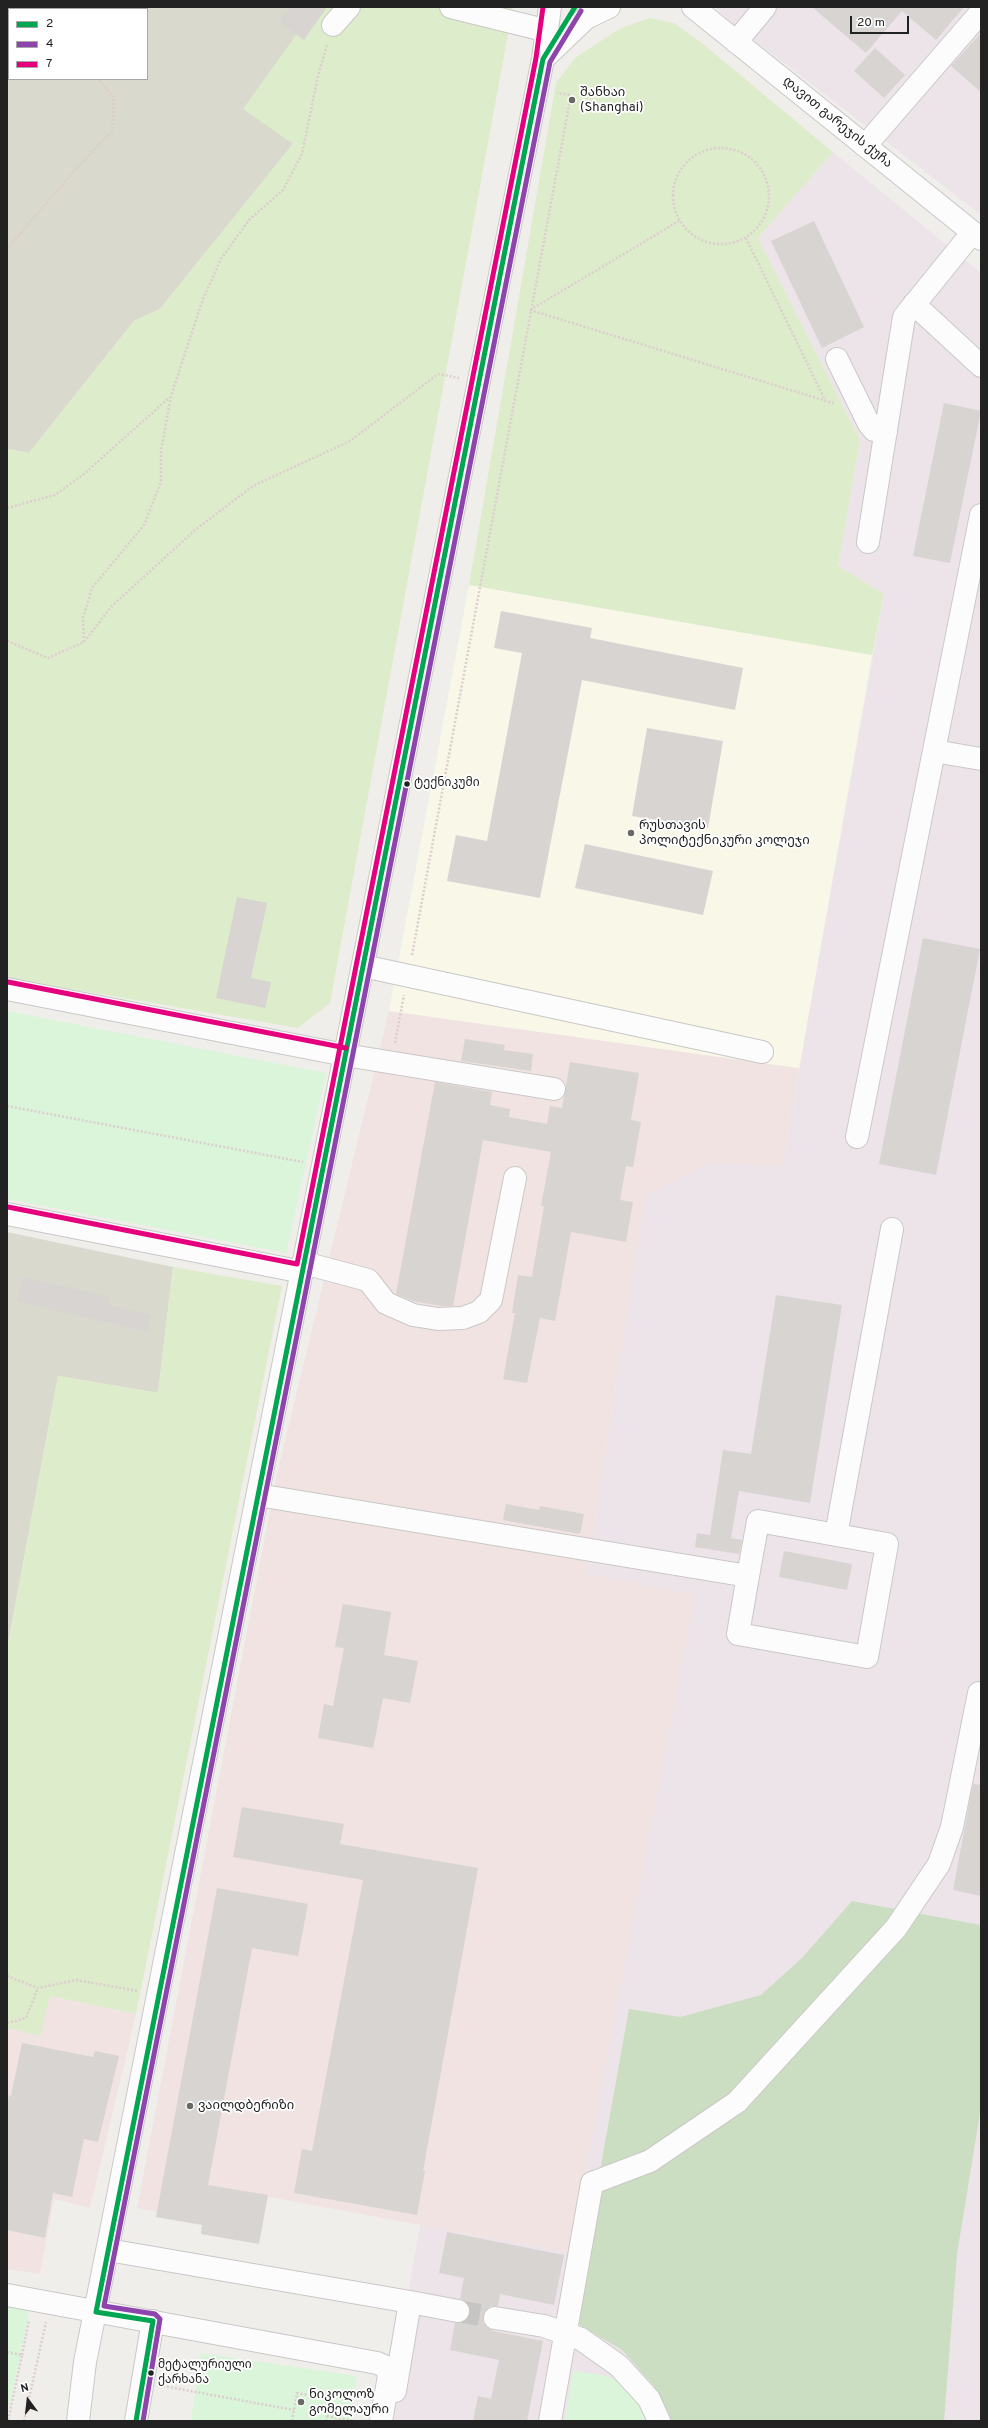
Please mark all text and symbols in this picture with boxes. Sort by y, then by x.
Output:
legend [8,8,148,80]
scale bar [852,8,911,34]
text: 20 m [857,15,885,31]
text: 2 [46,16,53,32]
text: 4 [46,36,53,52]
text: 7 [46,56,52,72]
street label: დავით გარეჯის ქუჩა [779,74,895,172]
place label: შანხაი (Shanghai) [580,85,643,116]
marker: შანხაი (Shanghai) [567,95,577,105]
place label: ტექნიკუმი [414,777,480,791]
marker: ტექნიკუმი [402,779,412,789]
place label: რუსთავის პოლიტექნიკური კოლეჯი [639,818,810,849]
marker: რუსთავის პოლიტექნიკური კოლეჯი [626,828,636,838]
place label: ვაილდბერიზი [198,2098,294,2114]
marker: ვაილდბერიზი [185,2101,195,2111]
place label: მეტალურიული ქარხანა [158,2359,252,2387]
marker: მეტალურიული ქარხანა [146,2368,156,2378]
north arrow [8,2380,48,2420]
text: N [19,2381,31,2396]
place label: ნიკოლოზ გომელაური [309,2387,389,2418]
marker: ნიკოლოზ გომელაური [296,2397,306,2407]

